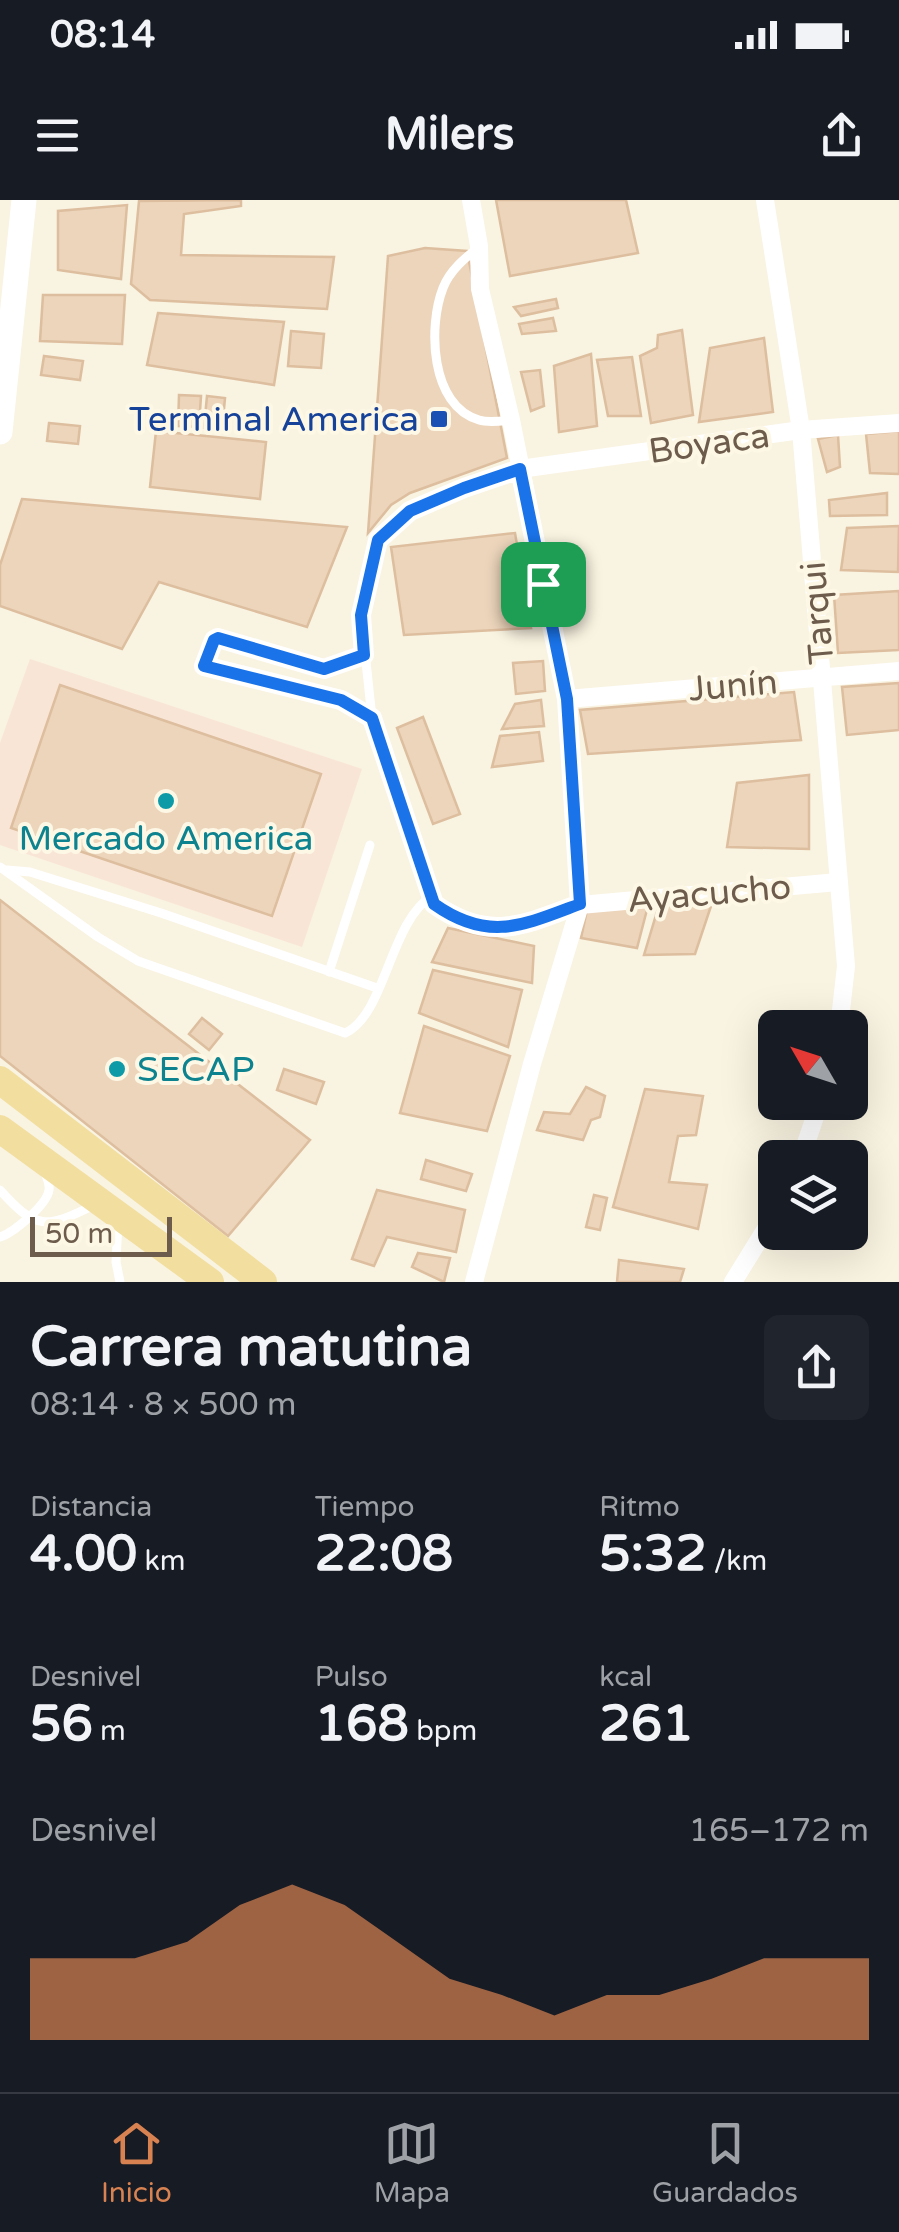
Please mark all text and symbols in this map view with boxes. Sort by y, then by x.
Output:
text: 08:14 [50,12,155,58]
icon: menu [30,108,85,163]
text: Milers [385,108,514,162]
icon: share [814,108,869,163]
place label: Terminal America [129,399,419,441]
marker: Terminal America [428,408,450,430]
street label: Boyaca [646,415,772,473]
pin [501,542,586,627]
icon: arrive [516,557,571,612]
street label: Tarqui [793,560,843,666]
street label: Junín [687,661,779,711]
marker: Mercado America [155,790,177,812]
place label: Mercado America [18,818,314,860]
street label: Ayacucho [625,866,793,922]
north arrow [758,1010,868,1120]
map controls [758,1010,868,1250]
place label: SECAP [137,1049,255,1091]
marker: SECAP [106,1058,128,1080]
button: layers [758,1140,868,1250]
scale bar [30,1212,172,1256]
text: 50 m [45,1217,113,1251]
text: Carrera matutina [30,1315,472,1381]
button: share [764,1315,869,1420]
text: 08:14 · 8 × 500 m [30,1386,296,1424]
text: Distancia [30,1490,152,1524]
text: Tiempo [315,1490,415,1524]
text: Ritmo [599,1490,680,1524]
text: 4.00 [30,1524,137,1584]
text: 22:08 [315,1524,453,1584]
text: 5:32 [599,1524,707,1584]
text: km [137,1544,185,1578]
text: /km [707,1544,767,1578]
text: Desnivel [30,1660,141,1694]
text: Pulso [315,1660,388,1694]
text: kcal [599,1660,652,1694]
text: 56 [30,1694,93,1754]
text: 168 [315,1694,409,1754]
text: 261 [599,1694,694,1754]
text: m [93,1714,126,1748]
text: bpm [409,1714,477,1748]
text: Desnivel [30,1812,157,1850]
text: 165–172 m [689,1812,869,1850]
tab: Inicio [101,2116,172,2210]
tab: Mapa [374,2116,450,2210]
tab: Guardados [652,2116,798,2210]

